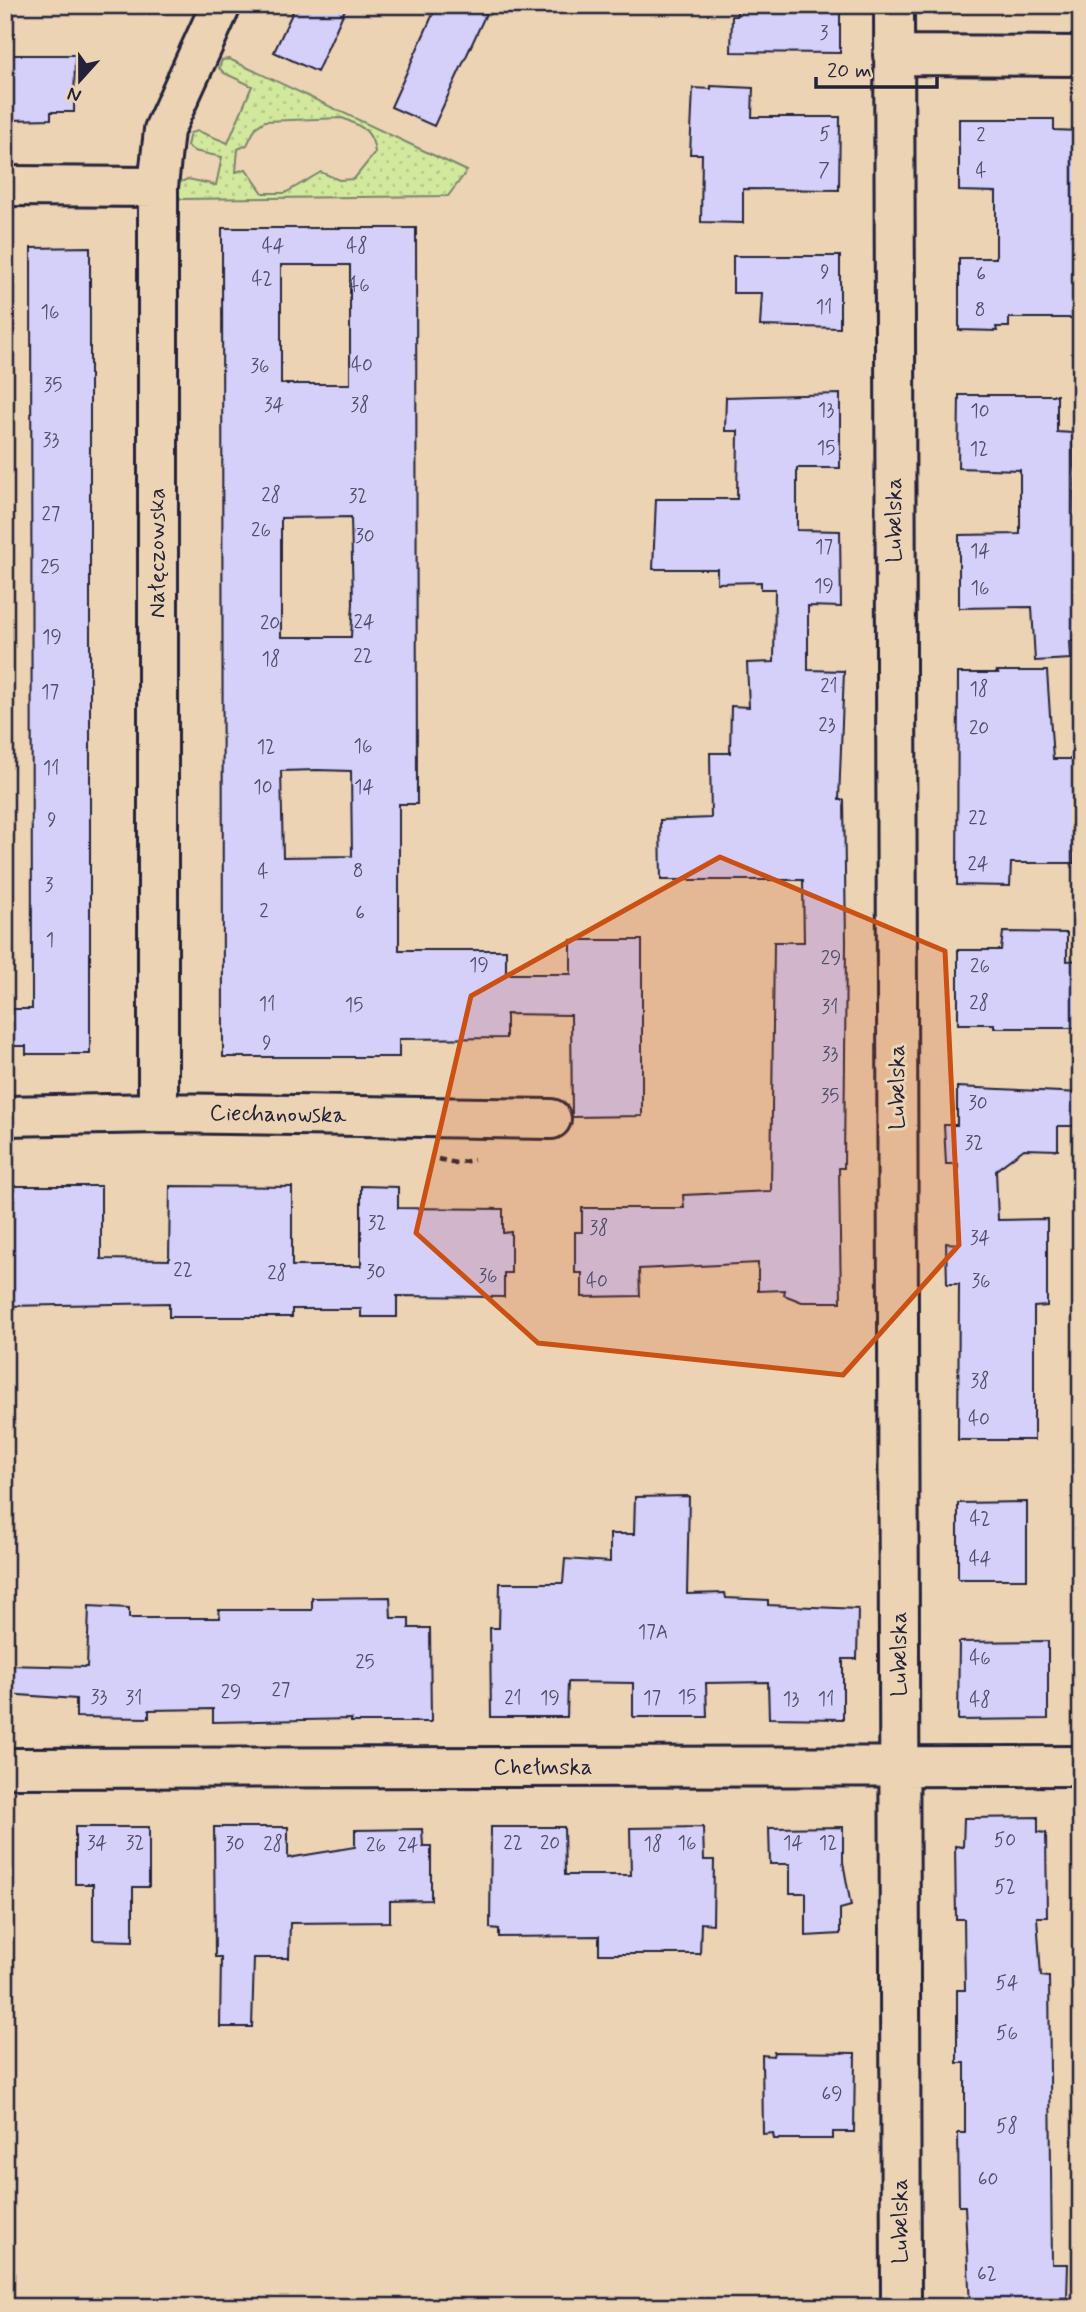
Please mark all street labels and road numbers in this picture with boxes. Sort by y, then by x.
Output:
street label: Lubelska [880,477,910,563]
street label: Nałęczowska [143,488,173,618]
street label: Lubelska [883,1044,913,1130]
street label: Ciechanowska [209,1099,347,1131]
street label: Lubelska [885,1611,915,1697]
street label: Chełmska [493,1753,593,1783]
street label: Lubelska [886,2178,916,2264]

